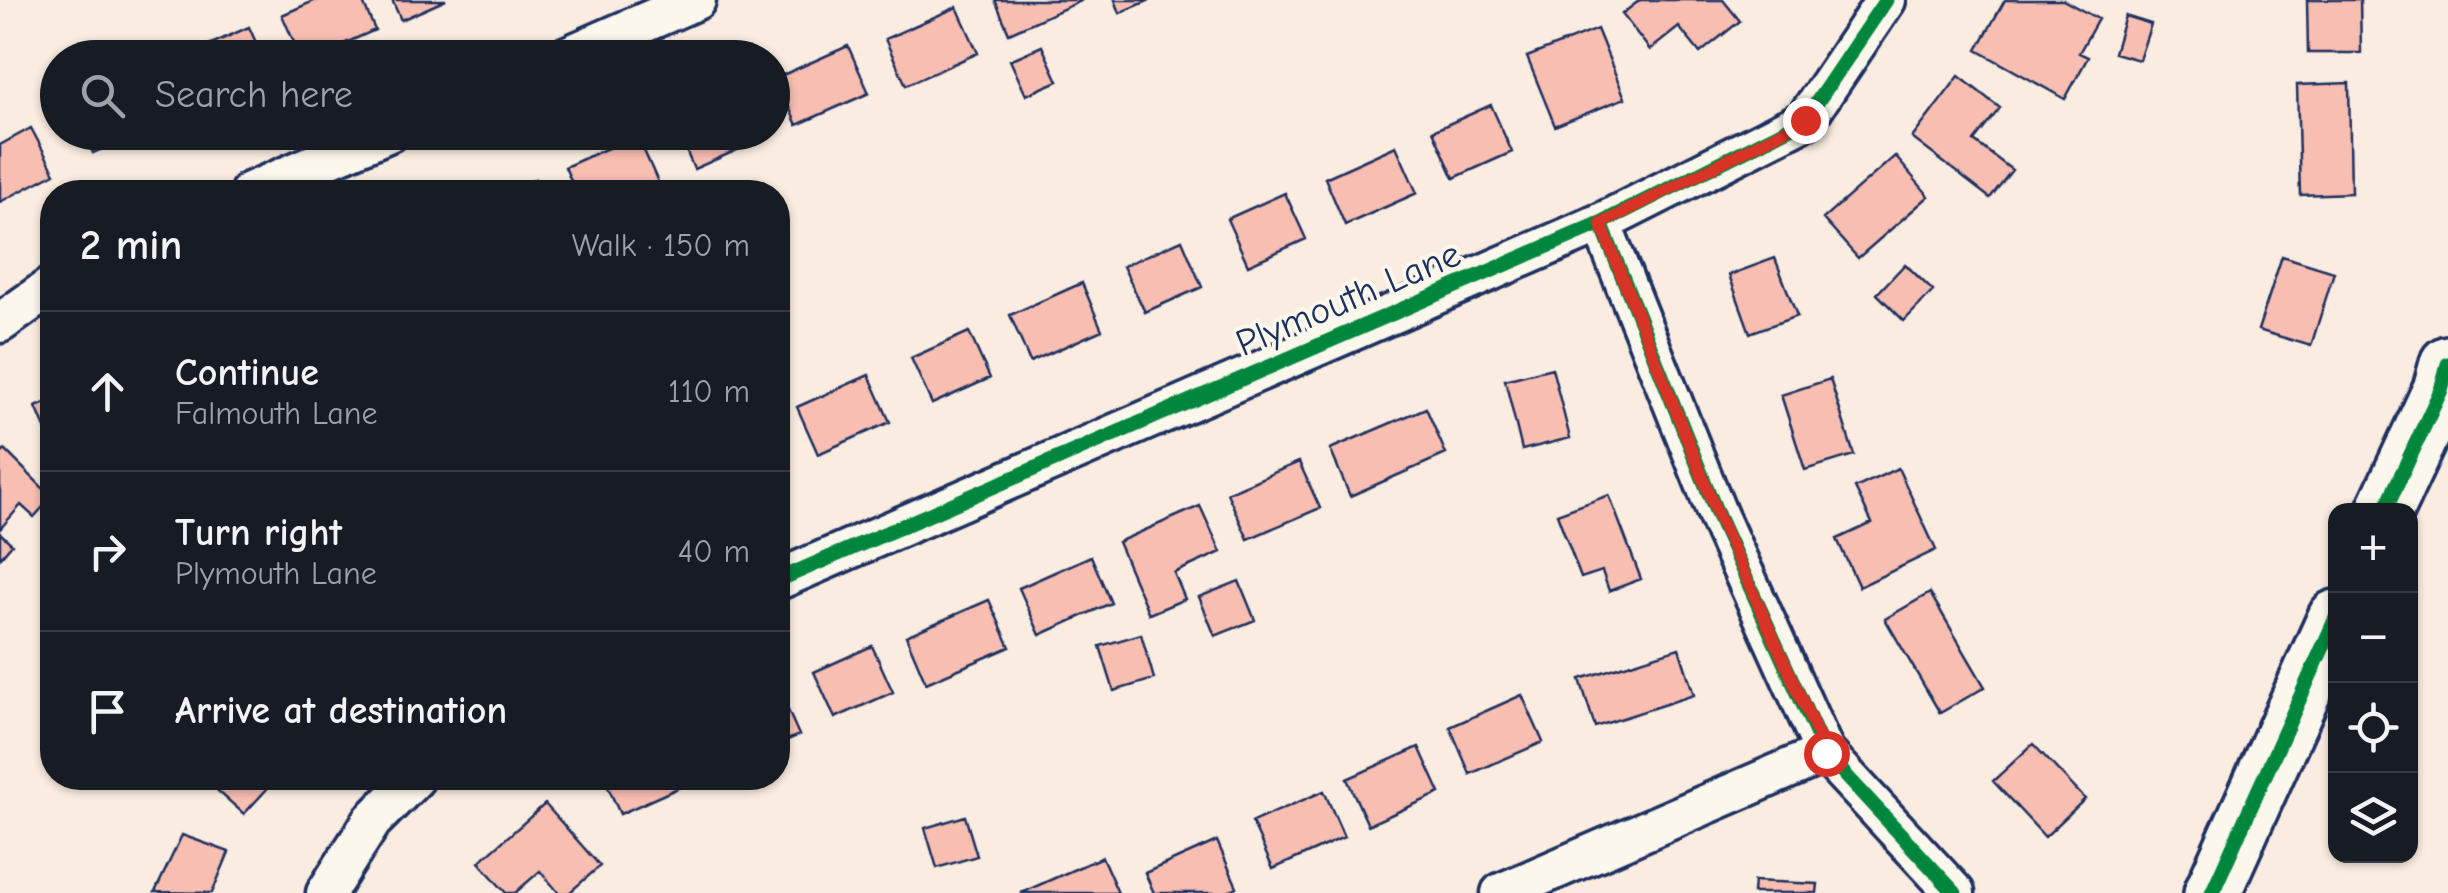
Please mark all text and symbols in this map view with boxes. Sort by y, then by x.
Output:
search box [40,40,790,150]
icon: search [75,68,130,123]
text: Search here [155,73,353,117]
route end [1783,98,1829,144]
text: 2 min [80,221,182,270]
text: Walk · 150 m [572,227,750,264]
street label: Plymouth Lane [1230,232,1467,366]
text: Continue [175,351,319,395]
icon: ahead [80,364,135,419]
text: 110 m [668,373,750,410]
text: Falmouth Lane [175,395,378,432]
map controls [2328,503,2418,863]
button: + [2328,503,2418,593]
text: Turn right [175,511,342,555]
icon: right [80,524,135,579]
text: 40 m [678,533,750,570]
text: Plymouth Lane [175,555,377,592]
button: − [2328,593,2418,683]
button: locate [2328,683,2418,773]
icon: arrive [80,684,135,739]
text: Arrive at destination [175,689,507,733]
route start [1804,731,1850,777]
button: layers [2328,773,2418,863]

